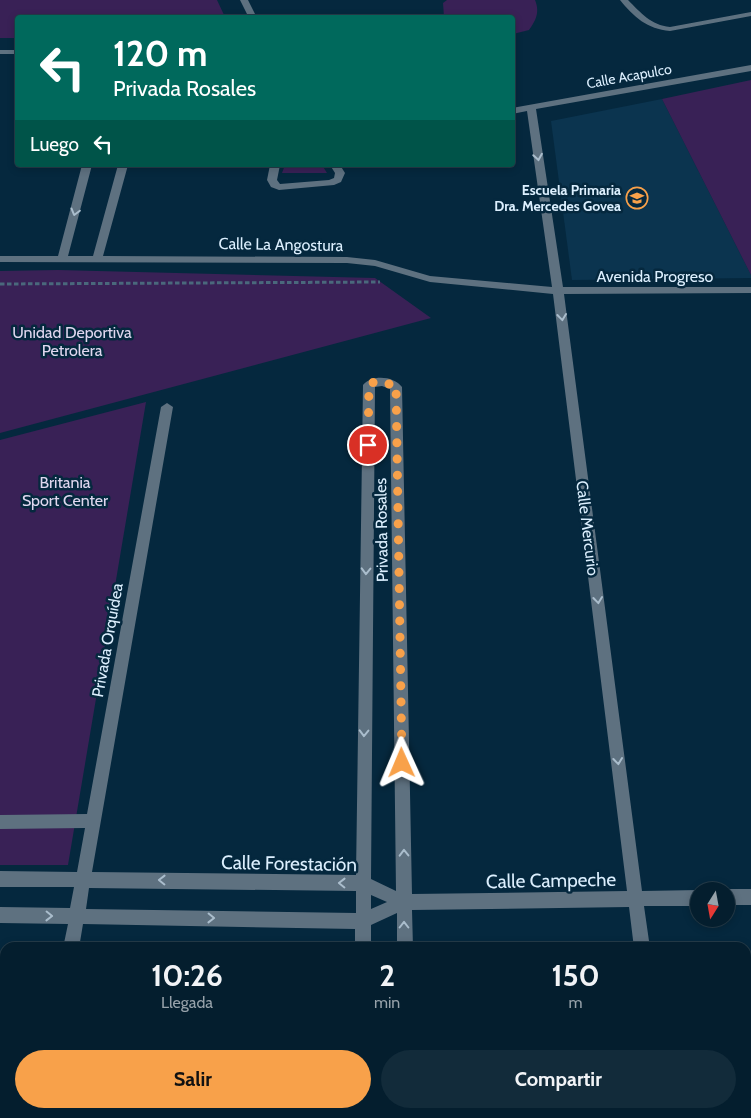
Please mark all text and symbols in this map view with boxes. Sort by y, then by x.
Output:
text: 120 m [113,32,207,75]
icon: left [30,35,95,100]
street label: Calle Acapulco [585,60,673,92]
text: Privada Rosales [113,75,256,102]
icon: left [89,130,117,158]
text: Luego [30,133,79,156]
one-way arrow [533,152,543,161]
place label: Escuela Primaria Dra. Mercedes Govea [494,181,621,215]
school or university icon: Escuela Primaria Dra. Mercedes Govea [625,186,649,210]
one-way arrow [70,207,80,215]
street label: Calle La Angostura [218,234,344,255]
street label: Avenida Progreso [597,267,714,286]
one-way arrow [556,314,567,322]
park label: Unidad Deportiva Petrolera [12,323,132,360]
pin [347,424,389,466]
icon: arrive [354,431,382,459]
park label: Britania Sport Center [22,473,109,510]
street label: Privada Rosales [371,477,392,582]
street label: Calle Mercurio [572,479,603,577]
one-way arrow [361,568,371,575]
street label: Privada Orquídea [88,581,127,699]
one-way arrow [592,596,603,604]
one-way arrow [359,730,369,738]
position arrow [375,736,427,788]
one-way arrow [612,758,623,766]
one-way arrow [398,849,409,857]
street label: Calle Forestación [221,851,357,876]
street label: Calle Campeche [486,868,617,893]
one-way arrow [158,875,166,885]
one-way arrow [338,878,346,888]
north arrow [690,882,735,928]
map controls [690,882,735,927]
one-way arrow [45,910,53,921]
one-way arrow [208,913,215,923]
one-way arrow [399,921,410,929]
text: 10:26 [151,957,223,994]
text: 2 [379,957,395,994]
text: 150 [551,957,600,994]
text: Llegada [161,993,213,1012]
text: min [374,993,400,1012]
text: m [569,993,583,1012]
button: Salir [15,1050,371,1108]
button: Compartir [381,1050,736,1108]

